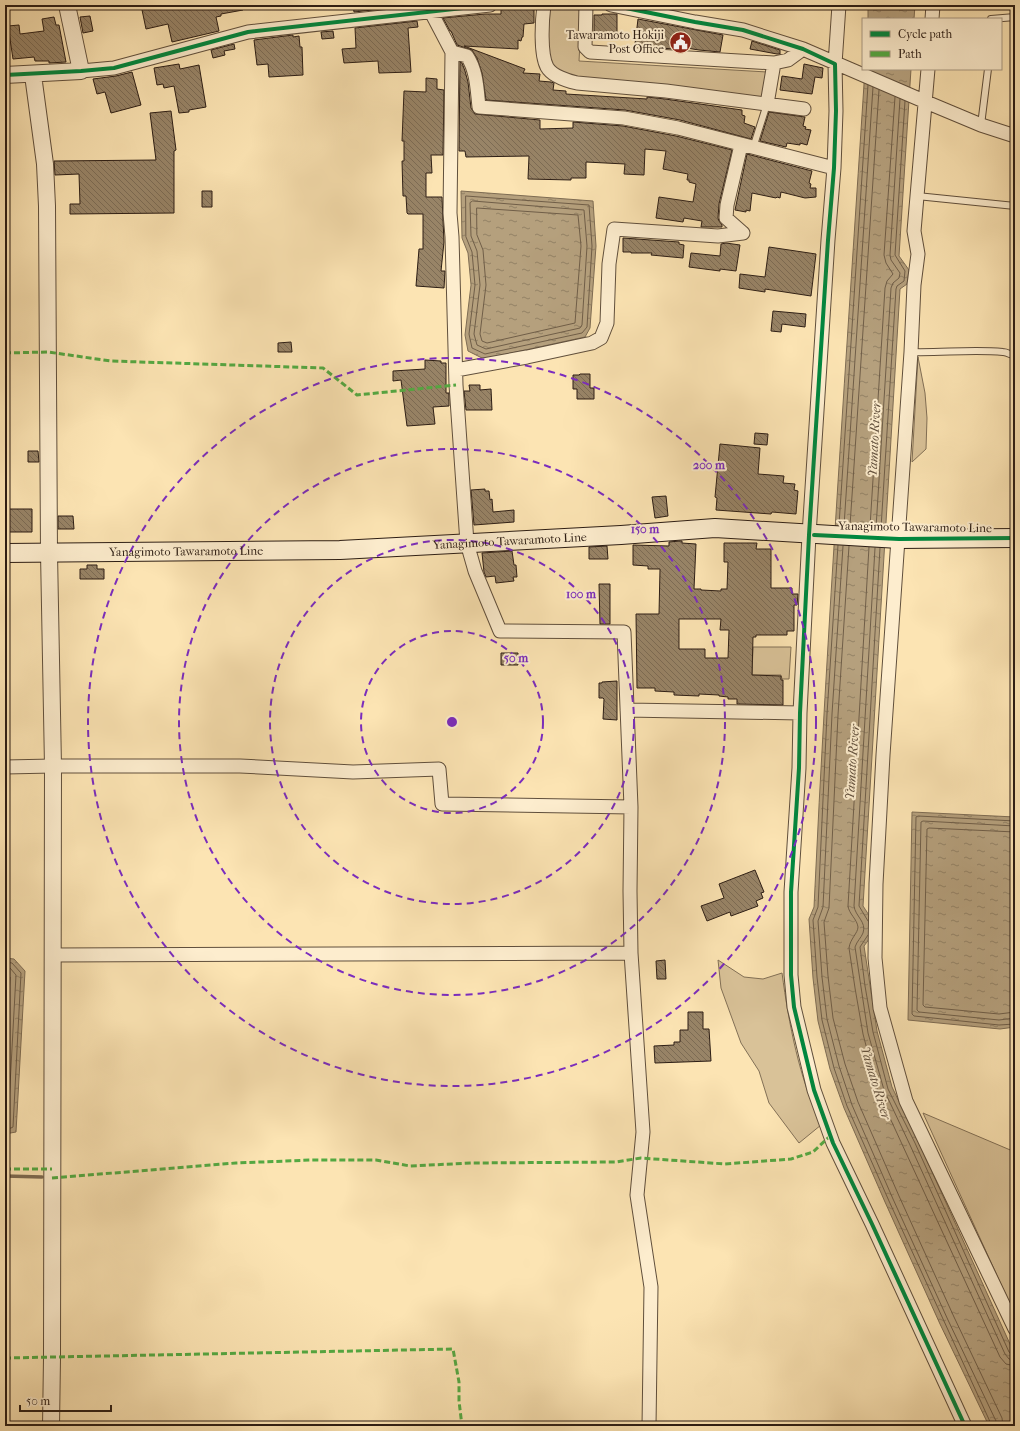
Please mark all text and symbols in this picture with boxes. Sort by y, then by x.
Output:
legend [862,18,1002,70]
text: Cycle path [898,27,953,41]
place label: Tawaramoto Hokiji Post Office [566,28,664,56]
public building icon: Tawaramoto Hokiji Post Office [667,29,693,55]
text: Path [898,47,922,61]
water label: Yamato River [865,400,884,477]
text: 200 m [693,458,726,472]
street label: Yanagimoto Tawaramoto Line [837,519,992,535]
text: 150 m [631,522,660,536]
street label: Yanagimoto Tawaramoto Line [431,530,587,552]
street label: Yanagimoto Tawaramoto Line [108,544,263,559]
text: 100 m [566,587,597,601]
text: 50 m [504,651,529,665]
centre of rings [445,715,459,729]
water label: Yamato River [842,723,862,800]
water label: Yamato River [858,1045,895,1122]
scale bar [20,1387,111,1413]
text: 50 m [26,1394,50,1408]

